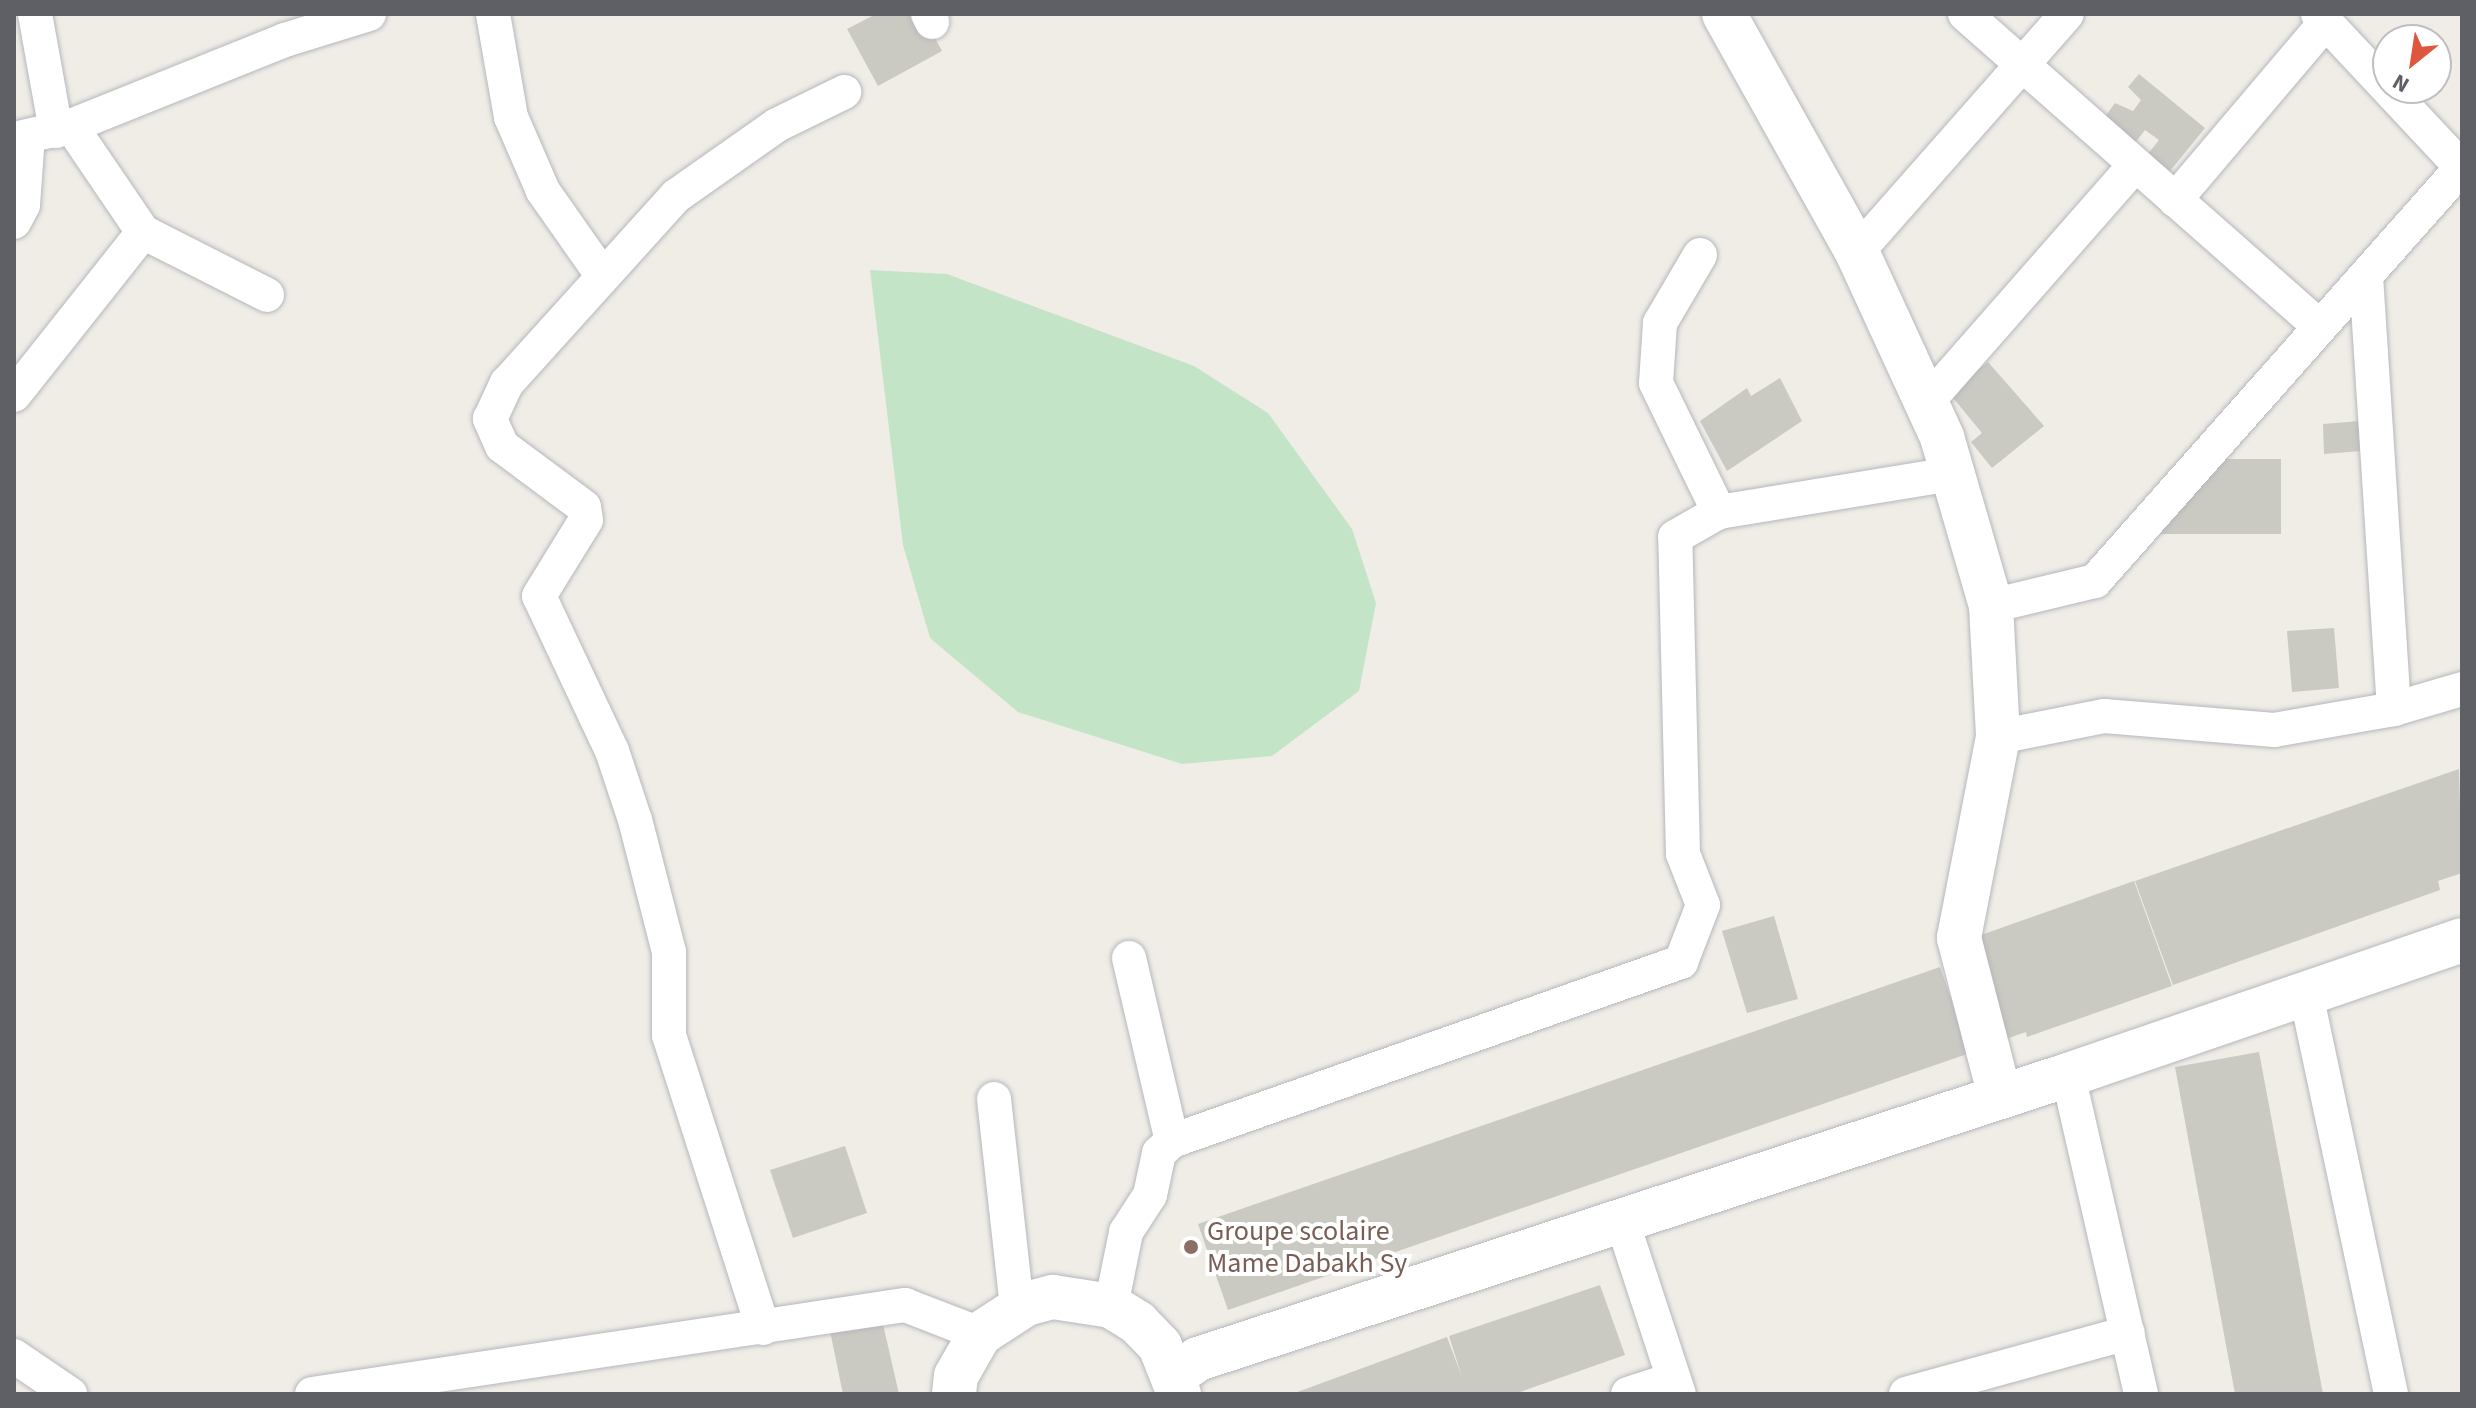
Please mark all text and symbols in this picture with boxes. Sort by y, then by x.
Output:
north arrow [2372,24,2452,104]
text: N [2387,66,2415,101]
place label: Groupe scolaire Mame Dabakh Sy [1207,1214,1407,1280]
marker: Groupe scolaire Mame Dabakh Sy [1182,1238,1200,1256]

